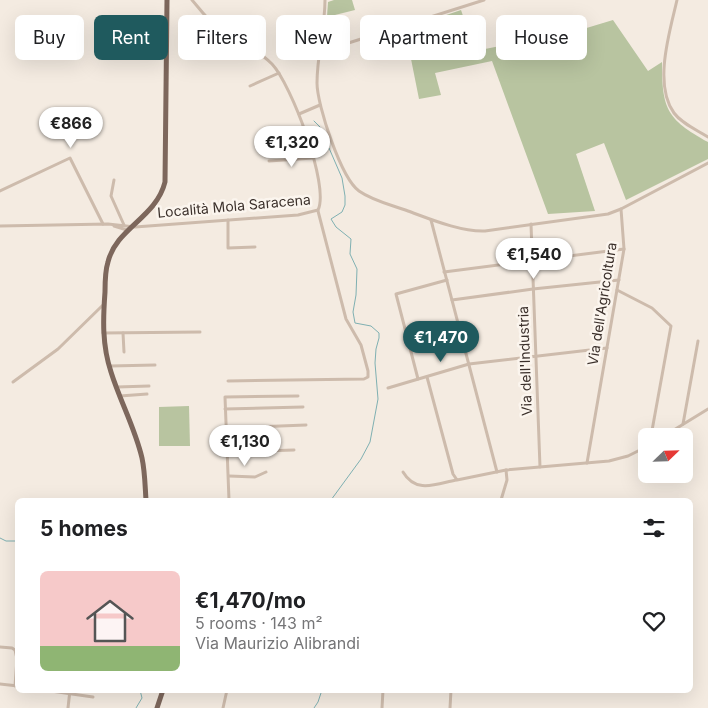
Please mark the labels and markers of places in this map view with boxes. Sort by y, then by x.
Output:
pin: €866 [41,106,101,149]
pin: €1,320 [251,126,333,168]
pin: €1,540 [493,238,575,280]
pin: €1,470 [400,320,482,363]
pin: €1,130 [204,424,286,467]

